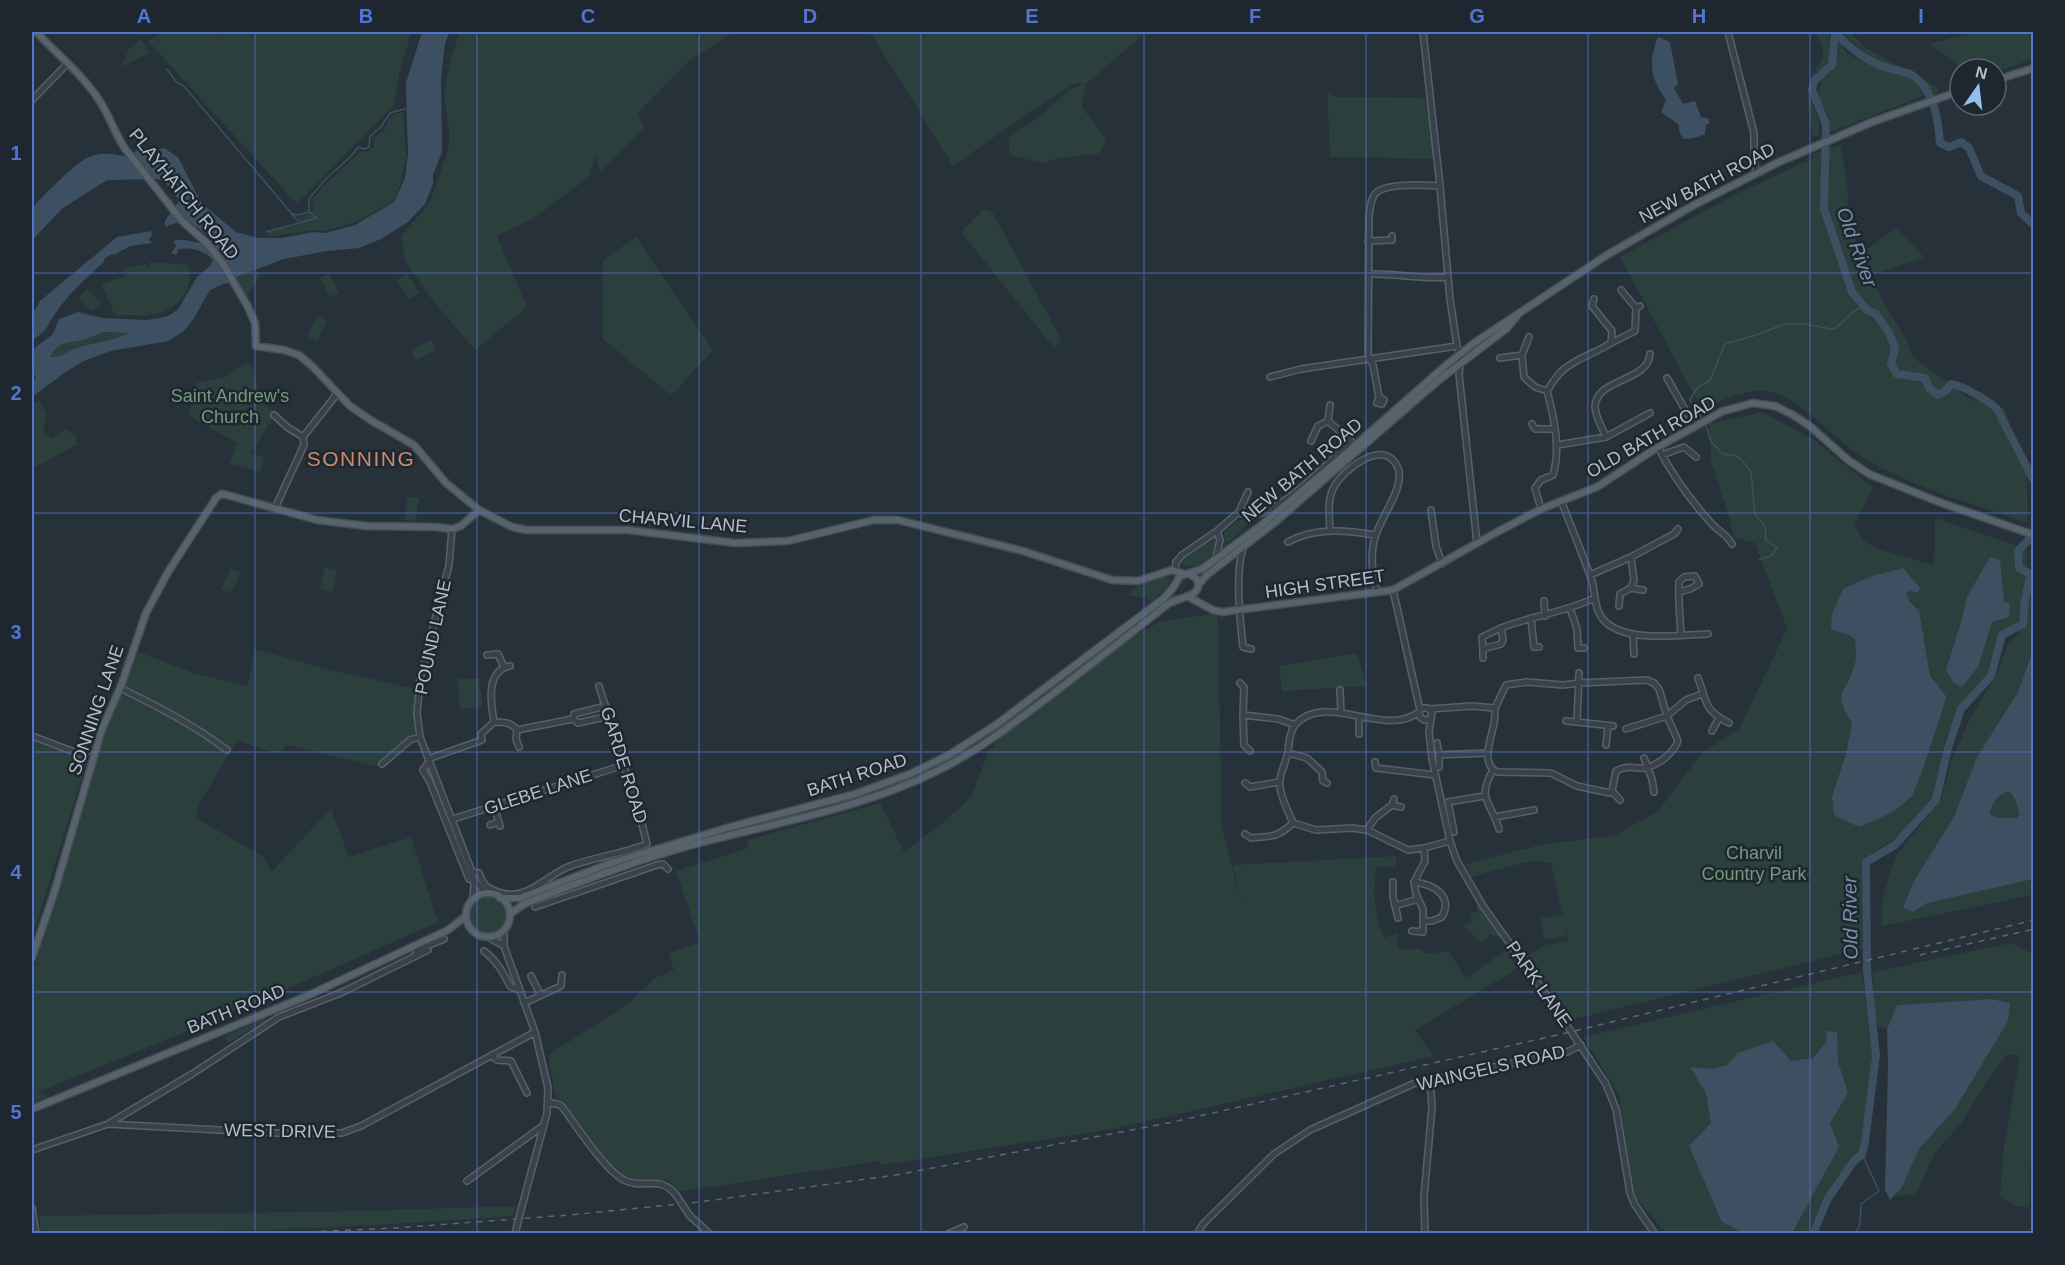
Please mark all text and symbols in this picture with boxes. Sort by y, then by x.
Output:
text: A [137,5,151,27]
text: B [359,5,373,27]
text: C [581,5,595,27]
text: D [803,5,817,27]
text: E [1025,5,1039,27]
text: F [1249,5,1261,27]
text: G [1469,5,1485,27]
text: H [1692,5,1706,27]
text: I [1918,5,1924,27]
north arrow [1948,57,2008,117]
text: N [1974,63,1989,83]
street label: PLAYHATCH ROAD [125,125,243,263]
street label: NEW BATH ROAD [1636,139,1778,227]
text: 1 [10,142,22,164]
water label: Old River [1832,204,1882,291]
text: 2 [10,382,22,404]
park label: Saint Andrew's Church [171,386,289,427]
street label: OLD BATH ROAD [1583,392,1719,482]
street label: NEW BATH ROAD [1238,414,1366,526]
district label: SONNING [307,447,415,470]
street label: CHARVIL LANE [618,505,748,537]
street label: HIGH STREET [1264,566,1386,602]
street label: POUND LANE [411,578,455,696]
text: 3 [10,621,22,643]
street label: SONNING LANE [64,642,128,778]
street label: GARDE ROAD [597,704,651,826]
street label: BATH ROAD [805,749,909,801]
street label: GLEBE LANE [482,765,594,819]
park label: Charvil Country Park [1701,843,1808,884]
text: 4 [10,861,22,883]
water label: Old River [1838,875,1862,960]
street label: PARK LANE [1502,937,1576,1031]
street label: BATH ROAD [184,980,288,1038]
street label: WAINGELS ROAD [1415,1041,1567,1095]
text: 5 [10,1101,22,1123]
street label: WEST DRIVE [224,1120,336,1142]

